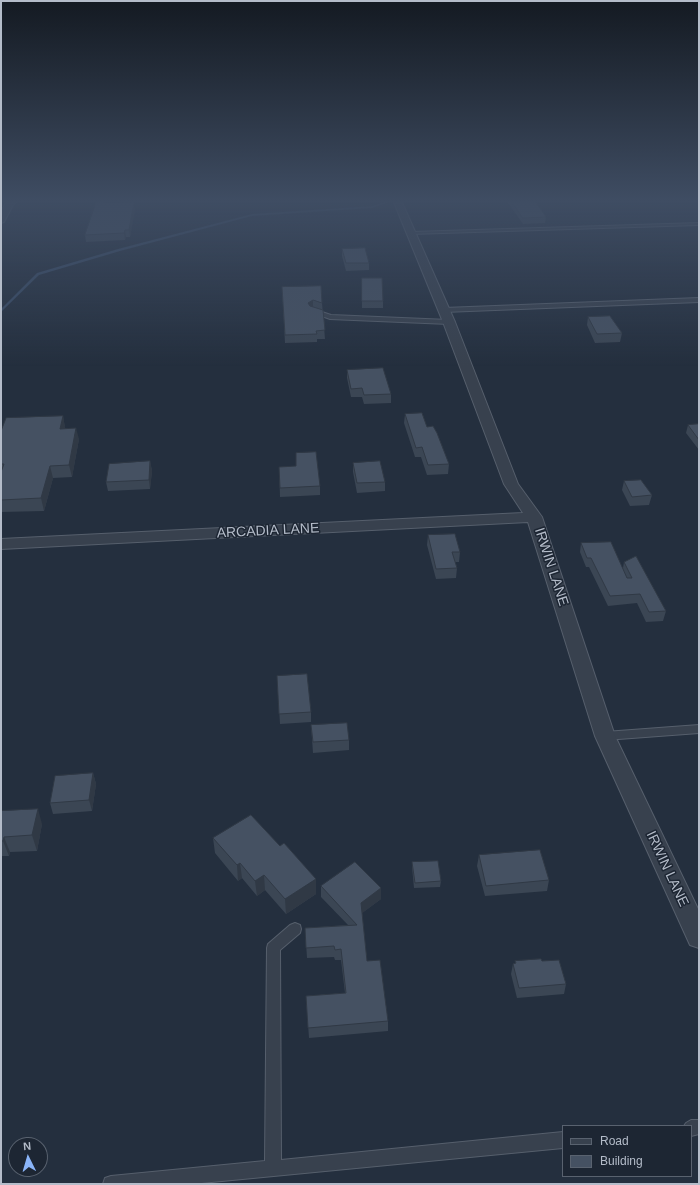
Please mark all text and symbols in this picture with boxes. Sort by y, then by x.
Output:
street label: ARCADIA LANE [216,520,320,542]
street label: IRWIN LANE [530,526,572,608]
street label: IRWIN LANE [642,829,692,909]
legend [562,1125,692,1177]
text: Road [600,1134,629,1148]
north arrow [8,1137,48,1177]
text: N [23,1140,32,1152]
text: Building [600,1154,643,1168]

